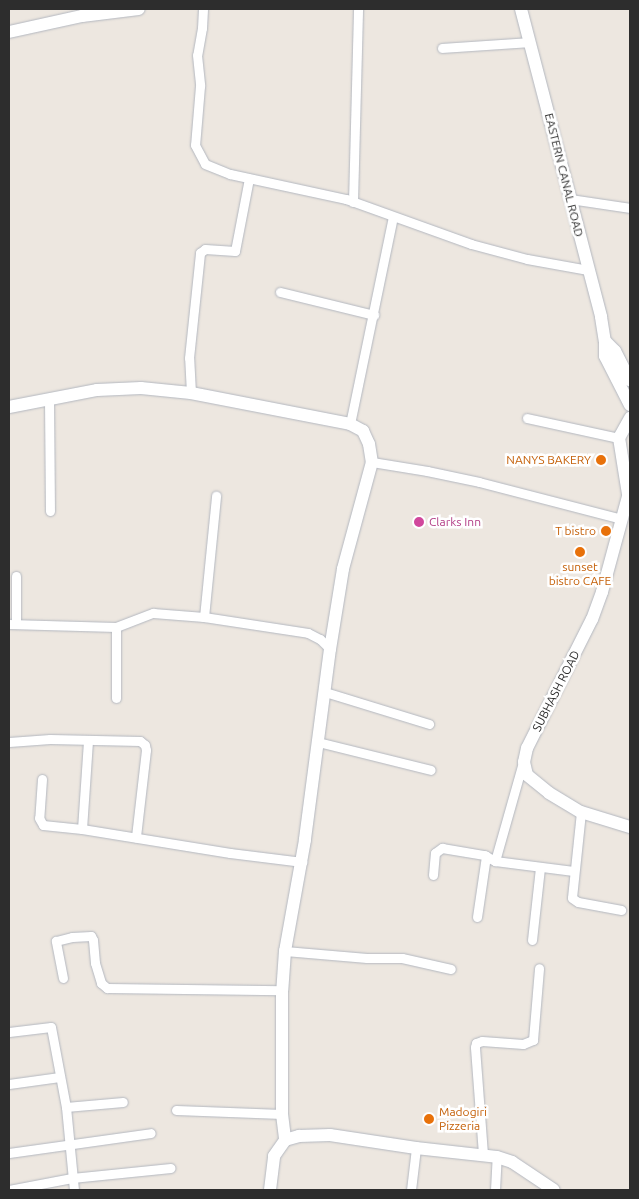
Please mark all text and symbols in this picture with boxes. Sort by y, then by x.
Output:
street label: EASTERN CANAL ROAD [542,112,586,238]
place label: NANYS BAKERY [506,453,591,467]
marker: NANYS BAKERY [595,454,607,466]
place label: Clarks Inn [429,515,481,529]
marker: Clarks Inn [413,516,425,528]
place label: T bistro [555,524,596,538]
marker: T bistro [600,525,612,537]
marker: sunset bistro CAFE [574,546,586,558]
place label: sunset bistro CAFE [549,560,611,588]
street label: SUBHASH ROAD [529,648,583,734]
place label: Madogiri Pizzeria [439,1105,487,1133]
marker: Madogiri Pizzeria [423,1113,435,1125]

